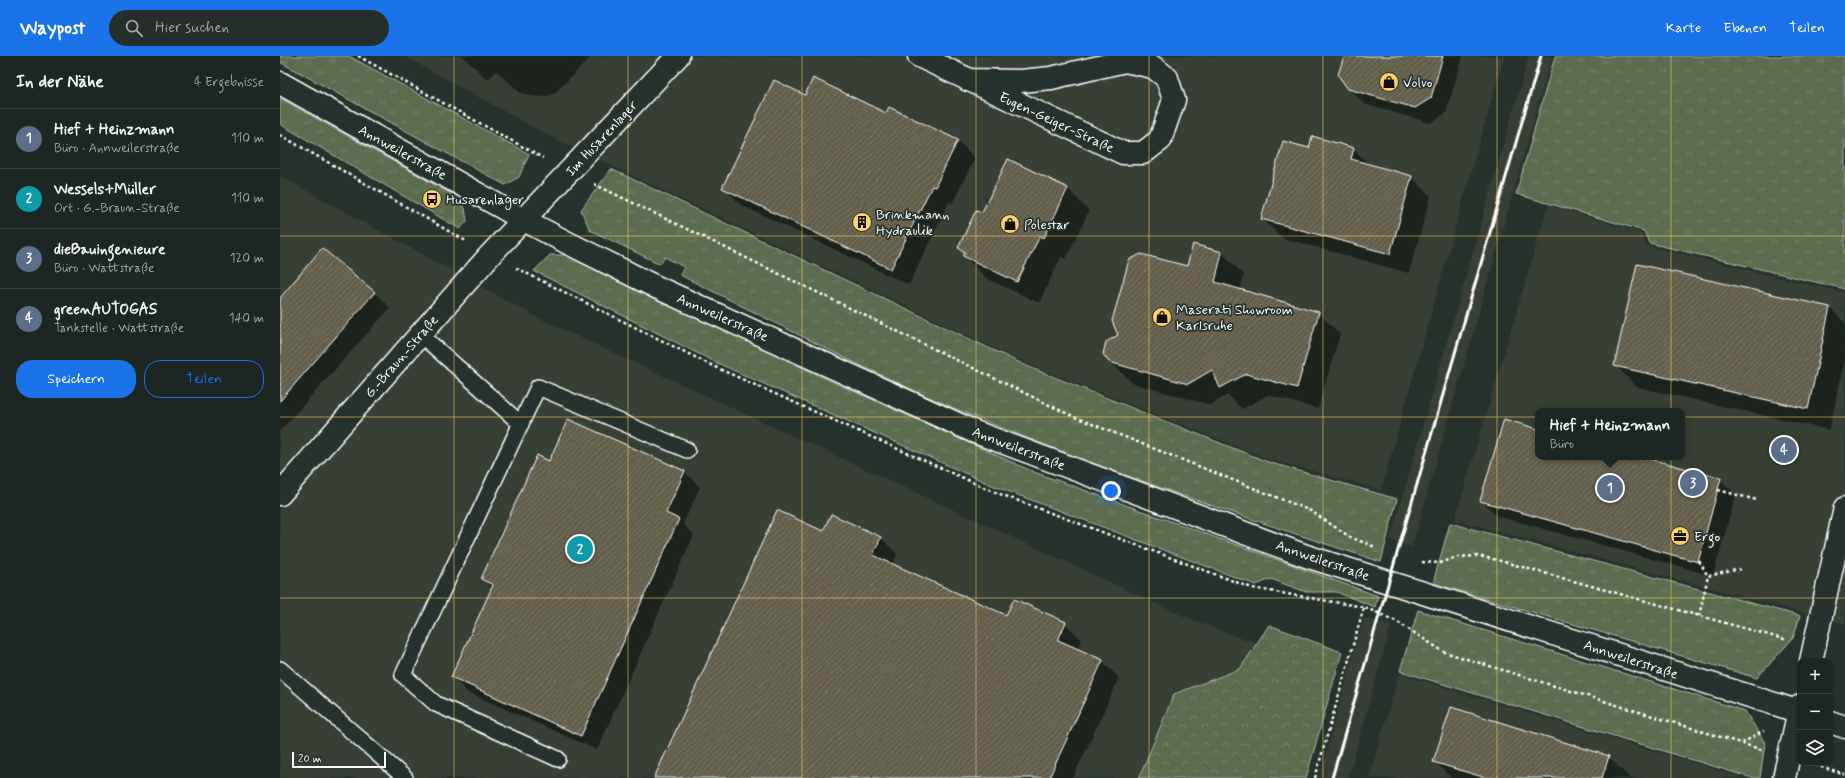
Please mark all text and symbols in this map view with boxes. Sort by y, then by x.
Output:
search box [109,10,389,46]
text: Waypost [20,16,85,41]
icon: search [123,17,145,39]
text: Hier suchen [155,18,229,38]
text: Karte [1666,19,1701,37]
text: Ebenen [1723,19,1767,37]
text: Teilen [1789,19,1825,37]
text: In der Nähe [16,71,104,93]
shop icon: Volvo [1378,71,1400,93]
text: 4 Ergebnisse [194,74,264,91]
place label: Volvo [1403,74,1433,92]
street label: Eugen-Geiger-Straße [996,88,1117,158]
street label: Im Husarenlager [562,97,642,180]
text: Hief + Heinzmann [54,120,175,140]
street label: Annweilerstraße [355,121,450,185]
text: 1 [26,130,32,147]
text: 110 m [231,130,264,147]
text: Büro · Annweilerstraße [54,140,180,157]
text: Wessels+Müller [54,180,156,200]
bus stop icon: Husarenlager [421,188,443,210]
text: 2 [26,190,32,207]
text: 110 m [231,190,264,207]
place label: Husarenlager [446,191,524,210]
text: Ort · G.-Braun-Straße [54,200,180,217]
place label: Brinkmann Hydraulik [876,206,950,240]
building icon: Brinkmann Hydraulik [851,211,873,233]
shop icon: Polestar [999,213,1021,235]
place label: Polestar [1024,216,1070,234]
text: dieBauingenieure [54,240,165,260]
text: 3 [26,250,32,267]
text: 120 m [230,250,264,267]
text: Büro · Wattstraße [54,260,154,277]
street label: Annweilerstraße [674,290,771,346]
text: greenAUTOGAS [54,300,157,320]
place label: Maserati Showroom Karlsruhe [1176,301,1293,335]
shop icon: Maserati Showroom Karlsruhe [1151,306,1173,328]
text: 4 [25,310,33,327]
text: 140 m [229,310,264,327]
street label: G.-Braun-Straße [361,311,443,402]
text: Tankstelle · Wattstraße [54,320,184,337]
button: Speichern [16,360,136,398]
button: Teilen [144,360,264,398]
popup [1535,408,1685,460]
text: Hief + Heinzmann [1550,416,1670,436]
street label: Annweilerstraße [970,423,1068,475]
pin: 4 [1771,435,1797,465]
text: Büro [1550,436,1574,453]
pin: 3 [1680,468,1706,498]
pin: 1 [1597,473,1623,503]
your location [1101,481,1121,501]
office icon: Ergo [1669,525,1691,547]
place label: Ergo [1694,528,1720,548]
pin: 2 [567,534,593,564]
street label: Annweilerstraße [1273,536,1372,585]
street label: Annweilerstraße [1581,636,1680,684]
map controls [1797,658,1833,766]
button: + [1797,658,1833,694]
button: − [1797,694,1833,730]
button: layers [1797,730,1833,766]
scale bar [292,750,386,769]
text: 20 m [298,752,321,766]

